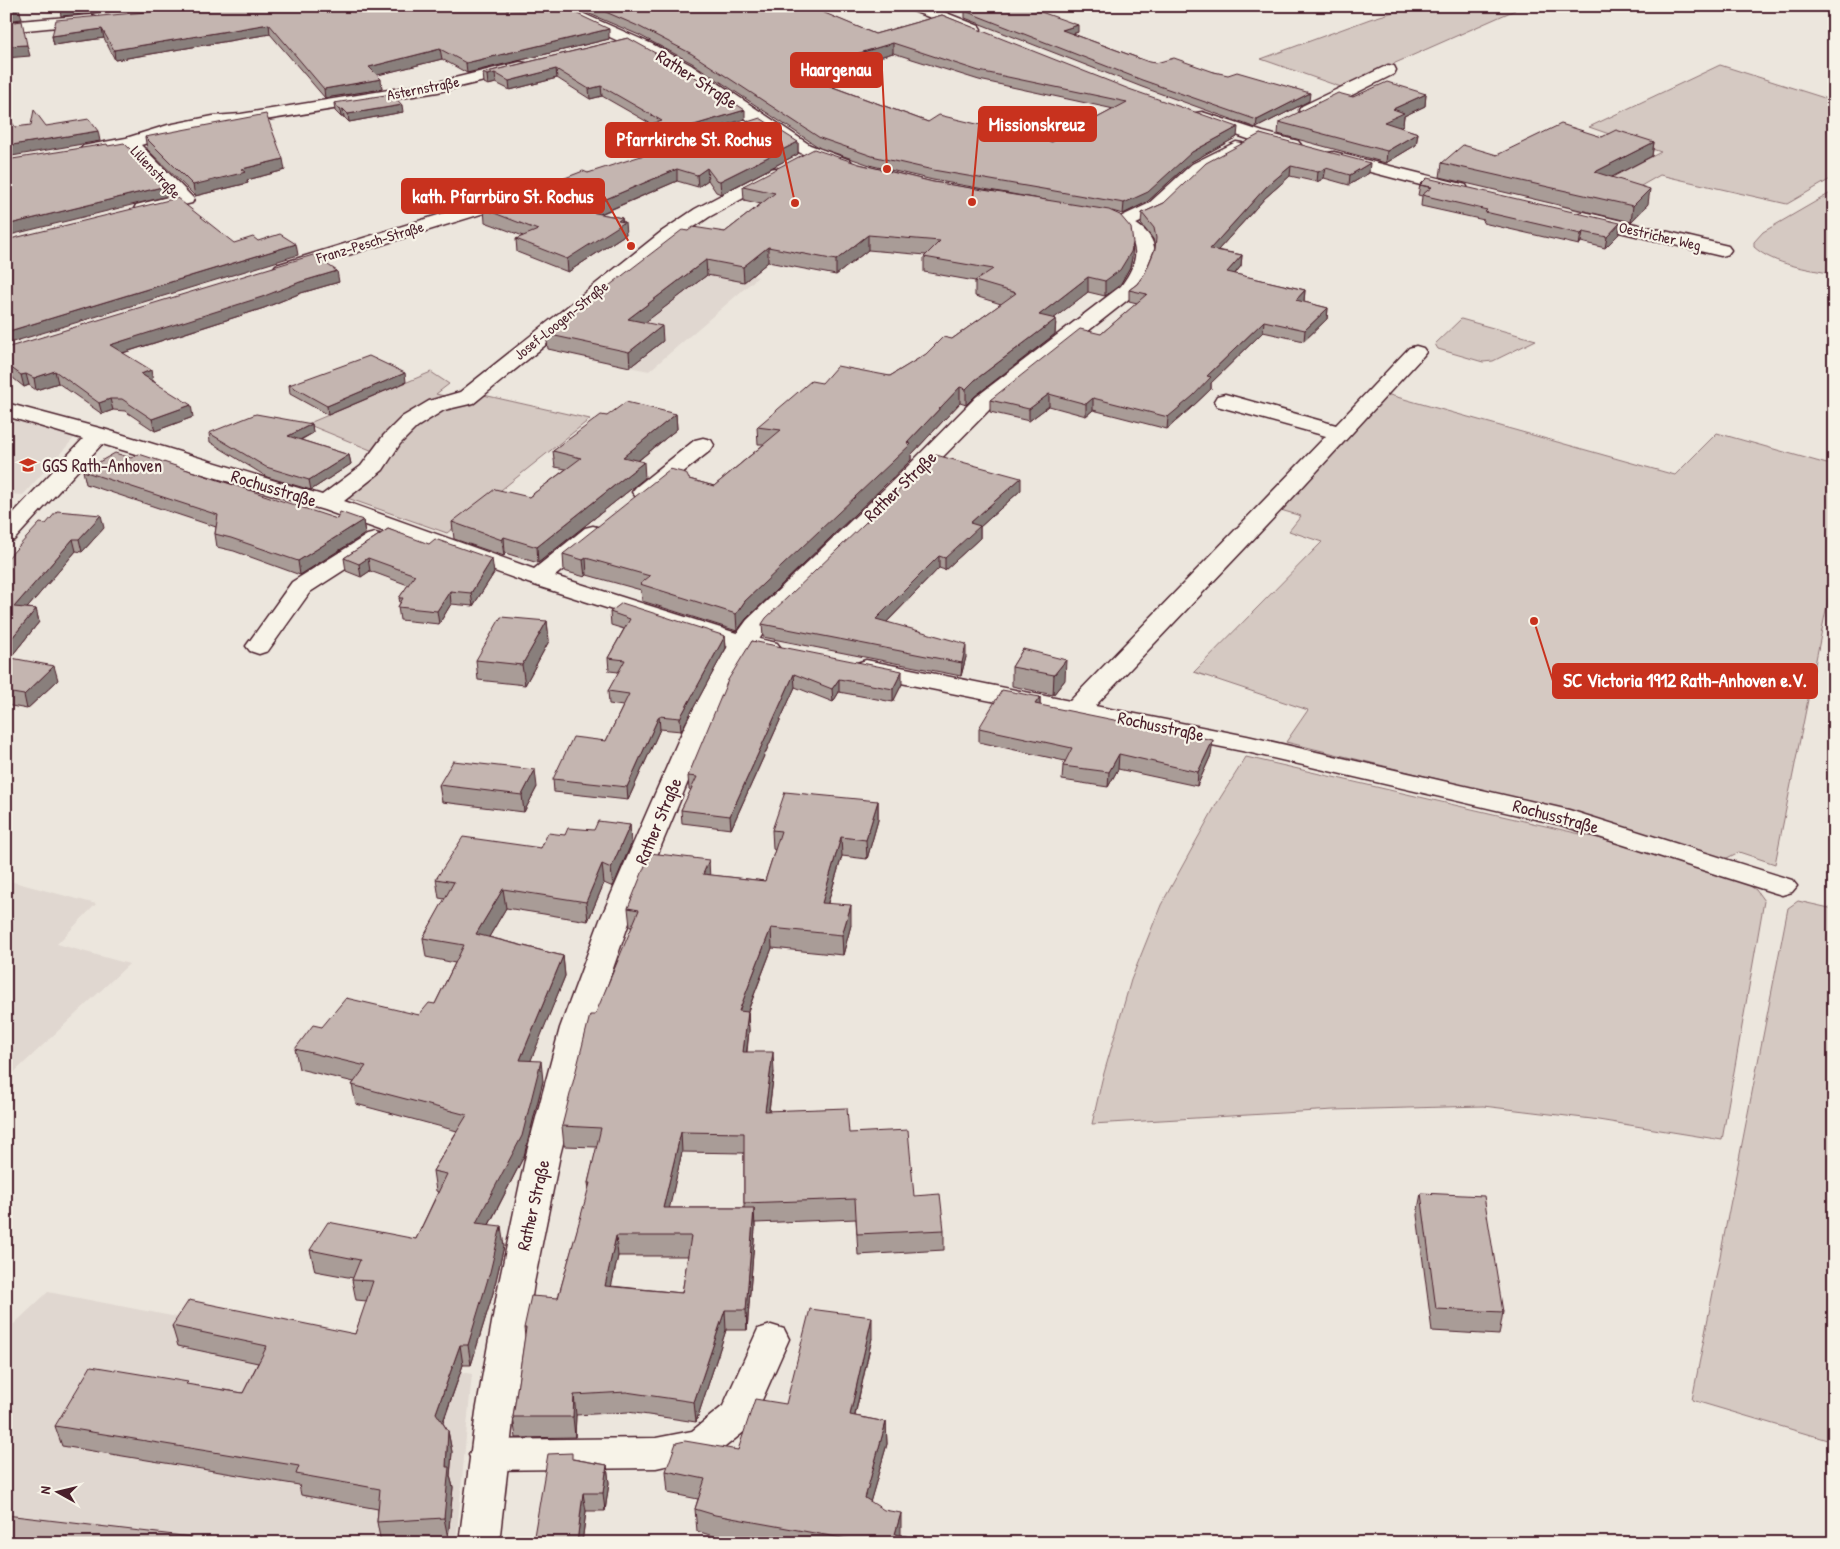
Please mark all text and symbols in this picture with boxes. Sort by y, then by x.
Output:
street label: Rather Straße [651,43,743,115]
callout: Haargenau [791,53,882,87]
text: Haargenau [801,56,872,83]
street label: Asternstraße [385,71,461,105]
callout: Missionskreuz [979,107,1096,141]
text: Missionskreuz [989,111,1086,137]
callout: Pfarrkirche St. Rochus [606,123,781,157]
text: Pfarrkirche St. Rochus [616,126,772,152]
street label: Lilienstraße [126,141,186,203]
callout: kath. Pfarrbüro St. Rochus [402,179,604,213]
text: kath. Pfarrbüro St. Rochus [412,183,594,209]
street label: Franz-Pesch-Straße [313,216,426,269]
street label: Oestricher Weg [1617,216,1703,256]
street label: Josef-Loogen-Straße [509,275,613,365]
street label: Rather Straße [858,445,942,527]
place label: GGS Rath-Anhoven [42,453,162,478]
school or university icon: GGS Rath-Anhoven [18,455,38,475]
street label: Rochusstraße [228,463,320,513]
callout: SC Victoria 1912 Rath-Anhoven e.V. [1553,664,1817,698]
text: SC Victoria 1912 Rath-Anhoven e.V. [1563,667,1807,693]
street label: Rochusstraße [1115,705,1207,747]
street label: Rather Straße [628,774,688,868]
street label: Rochusstraße [1510,793,1602,839]
street label: Rather Straße [510,1157,556,1253]
north arrow [32,1466,82,1516]
text: N [35,1485,55,1495]

